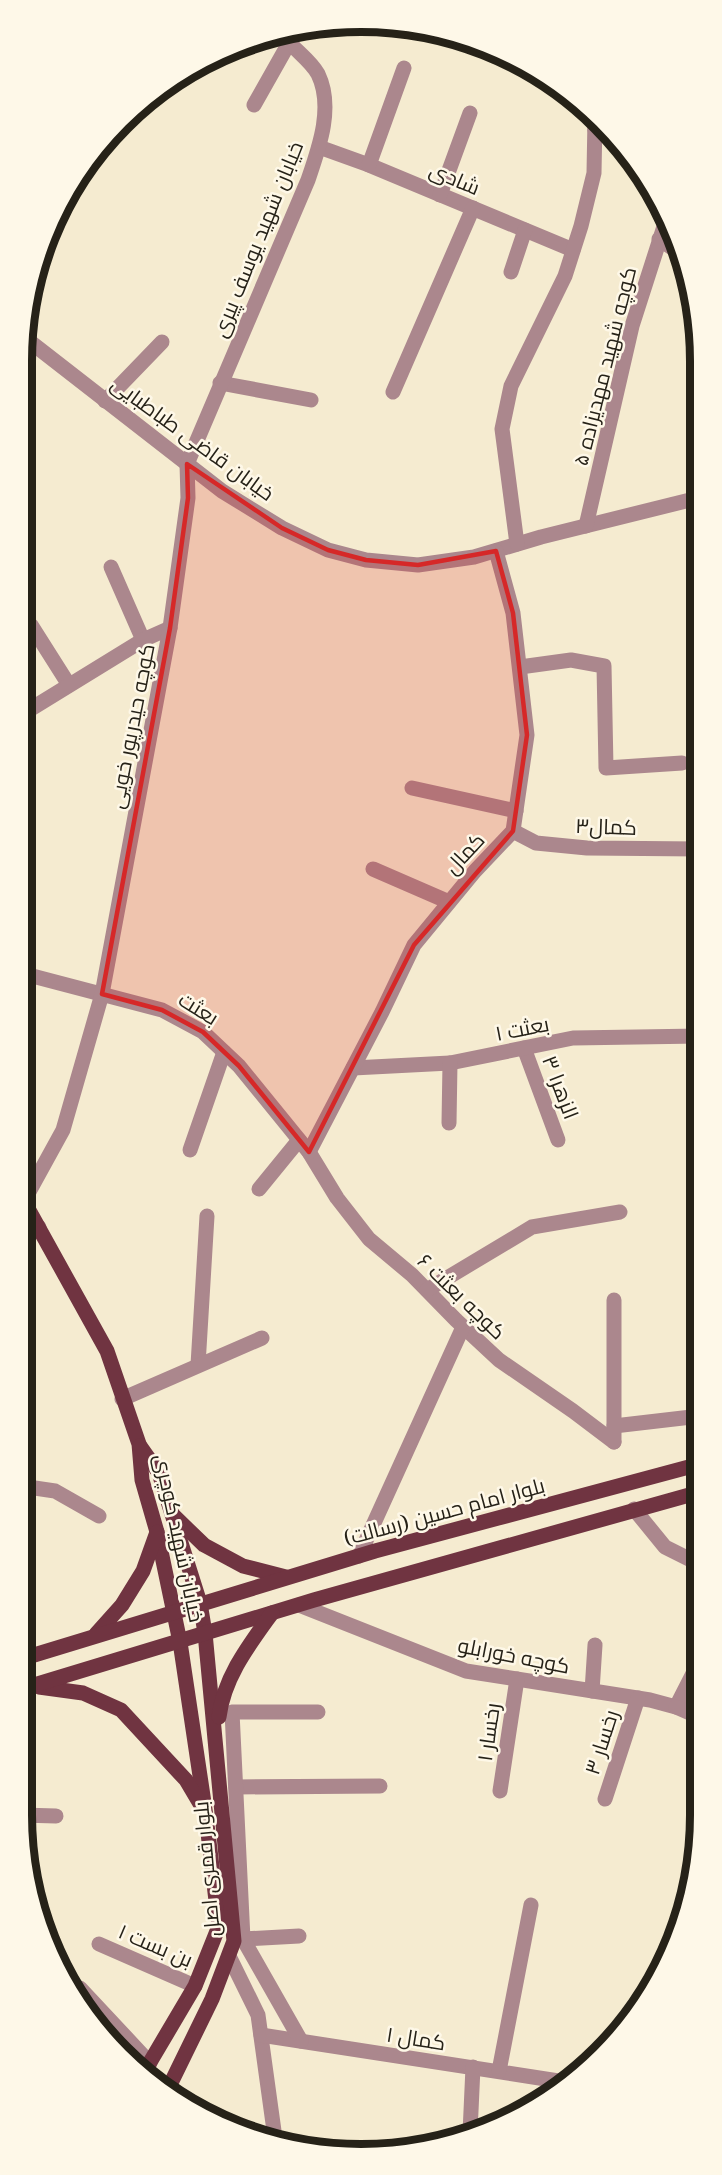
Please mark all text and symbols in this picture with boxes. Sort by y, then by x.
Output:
street label: خیابان شهید یوسف پیری [205,137,310,342]
street label: شادی [425,155,485,201]
street label: کوچه شهید مهدیزاده ۵ [566,264,643,469]
street label: خیابان قاضی طباطبایی [106,369,280,507]
street label: کوچه حیدرپور خویی [101,641,162,811]
street label: کمال۳ [575,811,637,841]
street label: کمال [438,826,490,880]
street label: بعثت [174,985,224,1031]
street label: بعثت ۱ [493,1009,551,1047]
street label: الزهرا ۳ [536,1051,586,1123]
street label: کوچه بعثت ۶ [411,1247,512,1346]
street label: خیابان شهید کوچری [148,1451,212,1625]
street label: بلوار امام حسین (رسالت) [340,1471,548,1552]
street label: کوچه خورابلو [455,1630,572,1681]
street label: رخسار ۱ [470,1701,506,1763]
street label: رخسار ۳ [577,1706,625,1778]
street label: بلوار قمری اصل [186,1800,226,1938]
street label: بن بست ۱ [114,1917,198,1973]
street label: کمال ۱ [384,2020,448,2056]

